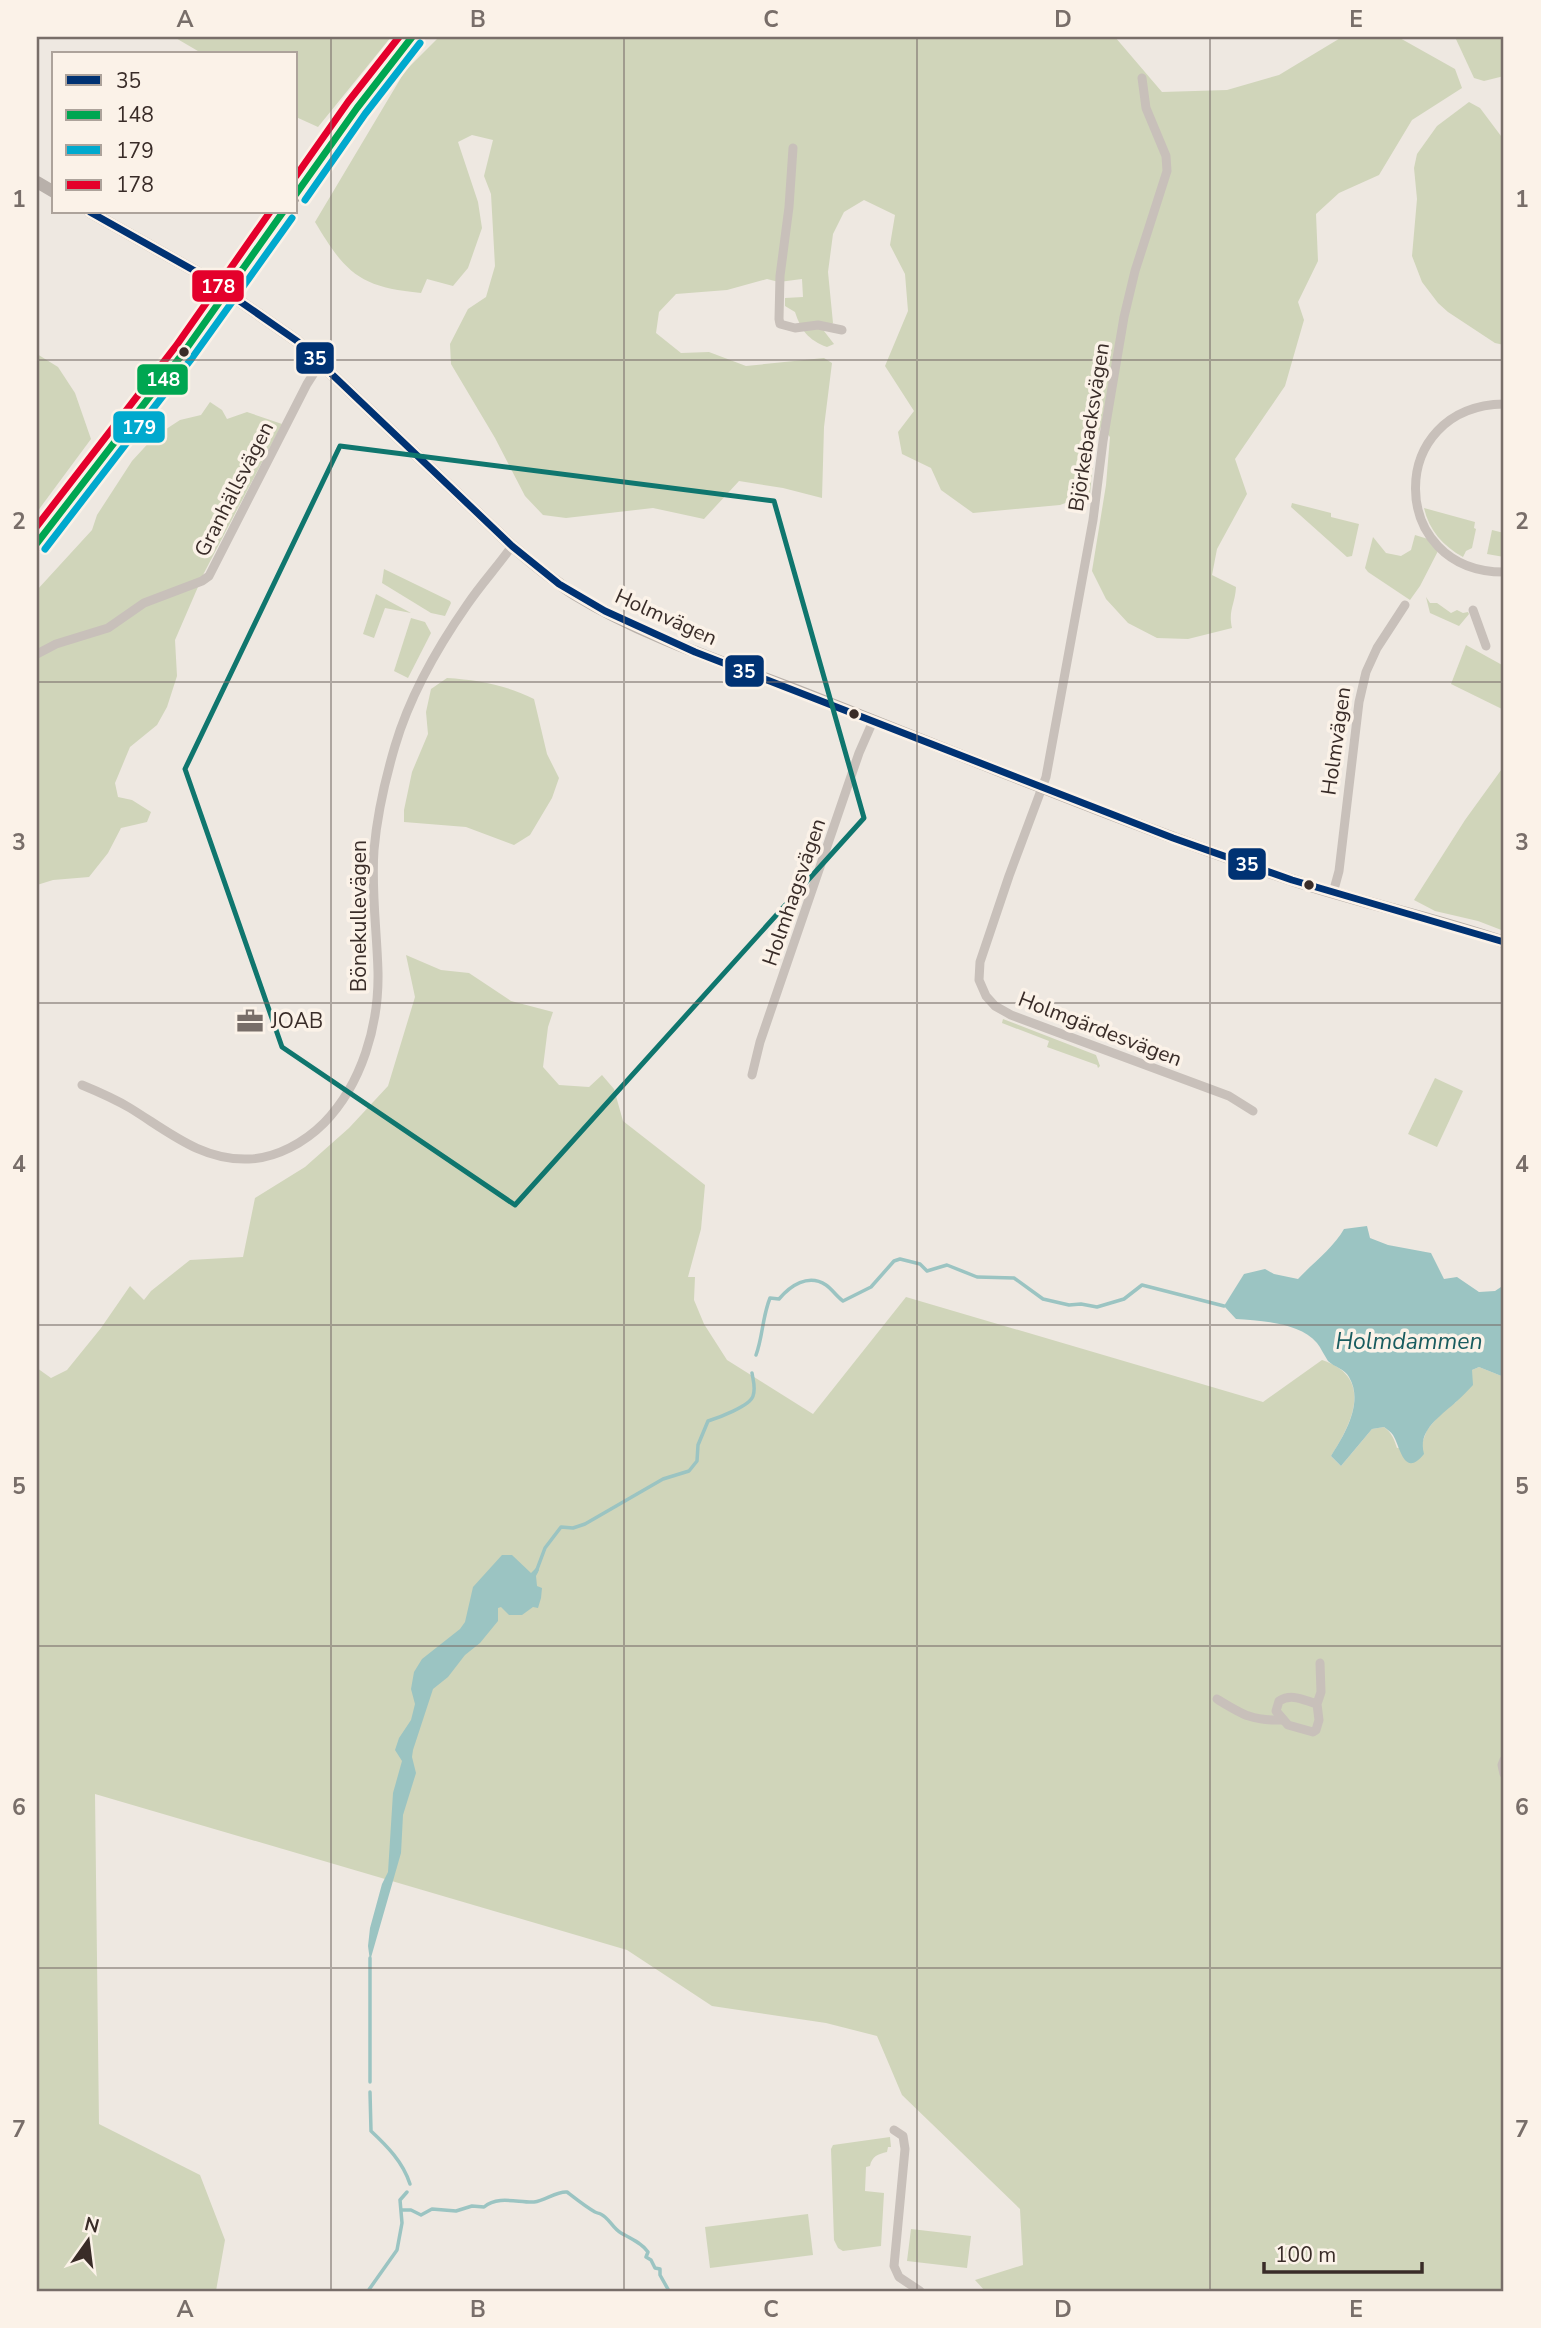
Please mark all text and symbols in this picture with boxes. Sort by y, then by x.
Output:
text: A [176,4,194,35]
text: B [470,4,486,35]
text: C [763,4,779,35]
text: D [1054,4,1072,35]
text: E [1349,4,1363,35]
legend [52,52,298,214]
text: 35 [116,67,141,95]
text: 148 [116,101,154,129]
text: 179 [116,137,154,165]
text: 178 [116,171,154,199]
text: 1 [12,184,26,215]
text: 1 [1515,184,1529,215]
line badge: 178 [191,269,245,303]
text: 178 [201,274,235,300]
line badge: 35 [295,341,335,375]
street label: Björkebacksvägen [1062,341,1116,513]
unlabelled marker [177,345,191,359]
text: 35 [304,346,326,372]
line badge: 148 [136,363,189,396]
text: 148 [146,367,180,393]
line badge: 179 [112,410,166,444]
text: 179 [122,415,156,441]
street label: Granhällsvägen [188,417,280,561]
text: 2 [12,506,26,537]
text: 2 [1515,506,1529,537]
street label: Holmvägen [611,582,721,652]
line badge: 35 [724,654,765,688]
text: 35 [733,659,755,685]
street label: Holmvägen [1315,685,1357,797]
unlabelled marker [847,707,861,721]
street label: Holmhagsvägen [756,815,832,969]
text: 3 [12,827,26,858]
text: 3 [1515,827,1529,858]
street label: Bönekullevägen [345,840,373,992]
line badge: 35 [1227,847,1267,881]
text: 35 [1236,852,1258,878]
unlabelled marker [1302,878,1316,892]
street label: Holmgärdesvägen [1014,985,1186,1073]
office icon: JOAB [235,1006,265,1036]
place label: JOAB [270,1007,323,1035]
text: 4 [12,1149,26,1180]
text: 4 [1515,1149,1529,1180]
water label: Holmdammen [1335,1326,1483,1357]
text: 5 [12,1471,26,1502]
text: 5 [1515,1471,1529,1502]
text: 6 [12,1792,26,1823]
text: 6 [1515,1792,1529,1823]
text: 7 [12,2114,26,2145]
text: 7 [1515,2114,1529,2145]
north arrow [52,2206,122,2276]
text: N [82,2211,102,2240]
scale bar [1264,2230,1422,2274]
text: 100 m [1275,2241,1336,2269]
text: A [176,2294,194,2325]
text: B [470,2294,486,2325]
text: C [763,2294,779,2325]
text: D [1054,2294,1072,2325]
text: E [1349,2294,1363,2325]

